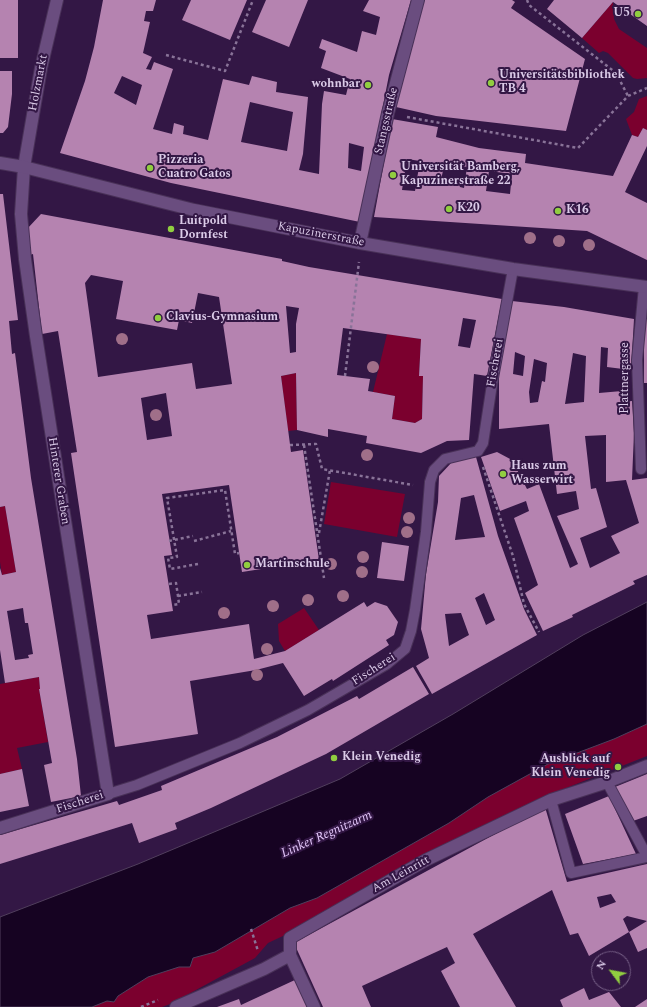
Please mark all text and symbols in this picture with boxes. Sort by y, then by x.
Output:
place label: U5 [613,7,630,21]
marker: U5 [633,9,643,19]
street label: Holzmarkt [26,54,52,112]
place label: Universitätsbibliothek TB 4 [499,69,625,97]
place label: wohnbar [312,78,360,92]
marker: Universitätsbibliothek TB 4 [486,78,496,88]
marker: wohnbar [363,80,373,90]
street label: Stangsstraße [372,86,402,156]
place label: Pizzeria Cuatro Gatos [158,154,231,182]
place label: Universität Bamberg, Kapuzinerstraße 22 [401,161,520,189]
marker: Pizzeria Cuatro Gatos [145,163,155,173]
marker: Universität Bamberg, Kapuzinerstraße 22 [388,170,398,180]
place label: K20 [457,202,480,216]
marker: K20 [444,204,454,214]
place label: K16 [566,204,589,218]
marker: K16 [553,206,563,216]
place label: Luitpold Dornfest [179,215,228,243]
street label: Kapuzinerstraße [276,220,366,250]
marker: Luitpold Dornfest [166,224,176,234]
place label: Clavius-Gymnasium [166,311,278,325]
marker: Clavius-Gymnasium [153,313,163,323]
street label: Fischerei [485,338,507,388]
street label: Plattnergasse [619,342,633,414]
street label: Hinterer Graben [44,436,72,526]
place label: Haus zum Wasserwirt [511,460,573,488]
marker: Haus zum Wasserwirt [498,469,508,479]
place label: Martinschule [255,558,330,572]
marker: Martinschule [242,560,252,570]
street label: Fischerei [350,651,398,689]
place label: Klein Venedig [342,751,421,765]
marker: Klein Venedig [329,753,339,763]
place label: Ausblick auf Klein Venedig [531,753,610,781]
marker: Ausblick auf Klein Venedig [613,762,623,772]
street label: Fischerei [54,789,106,817]
water label: Linker Regnitzarm [279,808,375,862]
street label: Am Leinritt [370,853,432,897]
north arrow [591,951,631,991]
text: N [592,957,611,973]

